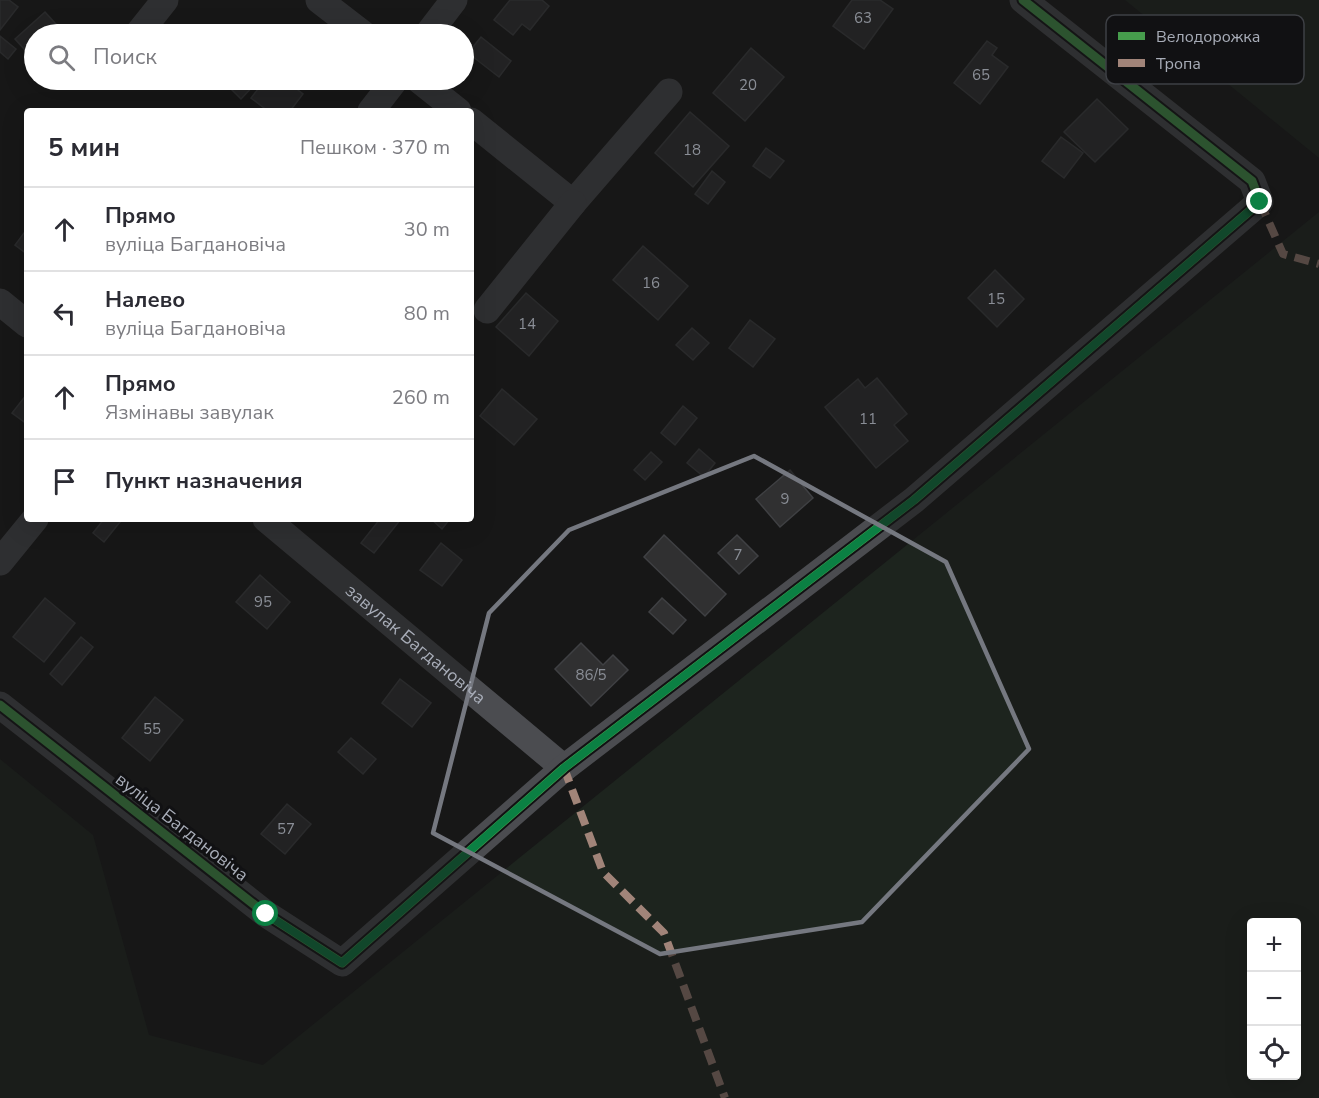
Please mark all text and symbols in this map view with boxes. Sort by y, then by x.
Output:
house number: 63 [854,8,872,28]
legend [1106,15,1304,84]
search box [24,24,474,90]
text: Велодорожка [1156,26,1260,48]
icon: search [45,41,78,74]
text: Поиск [93,42,157,72]
text: Тропа [1156,53,1201,75]
house number: 65 [972,65,990,85]
house number: 20 [739,75,757,95]
text: 5 мин [48,130,120,165]
text: Пешком · 370 m [300,134,450,161]
house number: 18 [683,140,701,160]
route end [1246,188,1272,214]
text: Прямо [105,201,176,231]
icon: ahead [48,213,81,246]
text: 30 m [404,216,450,243]
text: вуліца Багдановіча [105,231,286,258]
house number: 16 [642,273,660,293]
text: Налево [105,285,185,315]
house number: 15 [987,289,1005,309]
icon: left [48,297,81,330]
text: 80 m [404,300,450,327]
house number: 14 [518,314,536,334]
text: вуліца Багдановіча [105,315,286,342]
text: Прямо [105,369,176,399]
icon: ahead [48,381,81,414]
text: 260 m [392,384,450,411]
text: Язмінавы завулак [105,399,274,426]
house number: 11 [859,409,877,429]
icon: arrive [48,465,81,498]
text: Пункт назначения [105,466,303,496]
house number: 9 [780,489,790,509]
house number: 7 [733,545,743,565]
street label: завулак Багдановіча [340,578,491,710]
house number: 95 [254,592,272,612]
house number: 86/5 [575,665,607,685]
house number: 55 [143,719,161,739]
street label: вуліца Багдановіча [110,767,254,887]
house number: 57 [277,819,295,839]
route start [252,900,278,926]
map controls [1247,918,1301,1080]
button: + [1247,918,1301,972]
button: − [1247,972,1301,1026]
button: locate [1247,1026,1301,1080]

